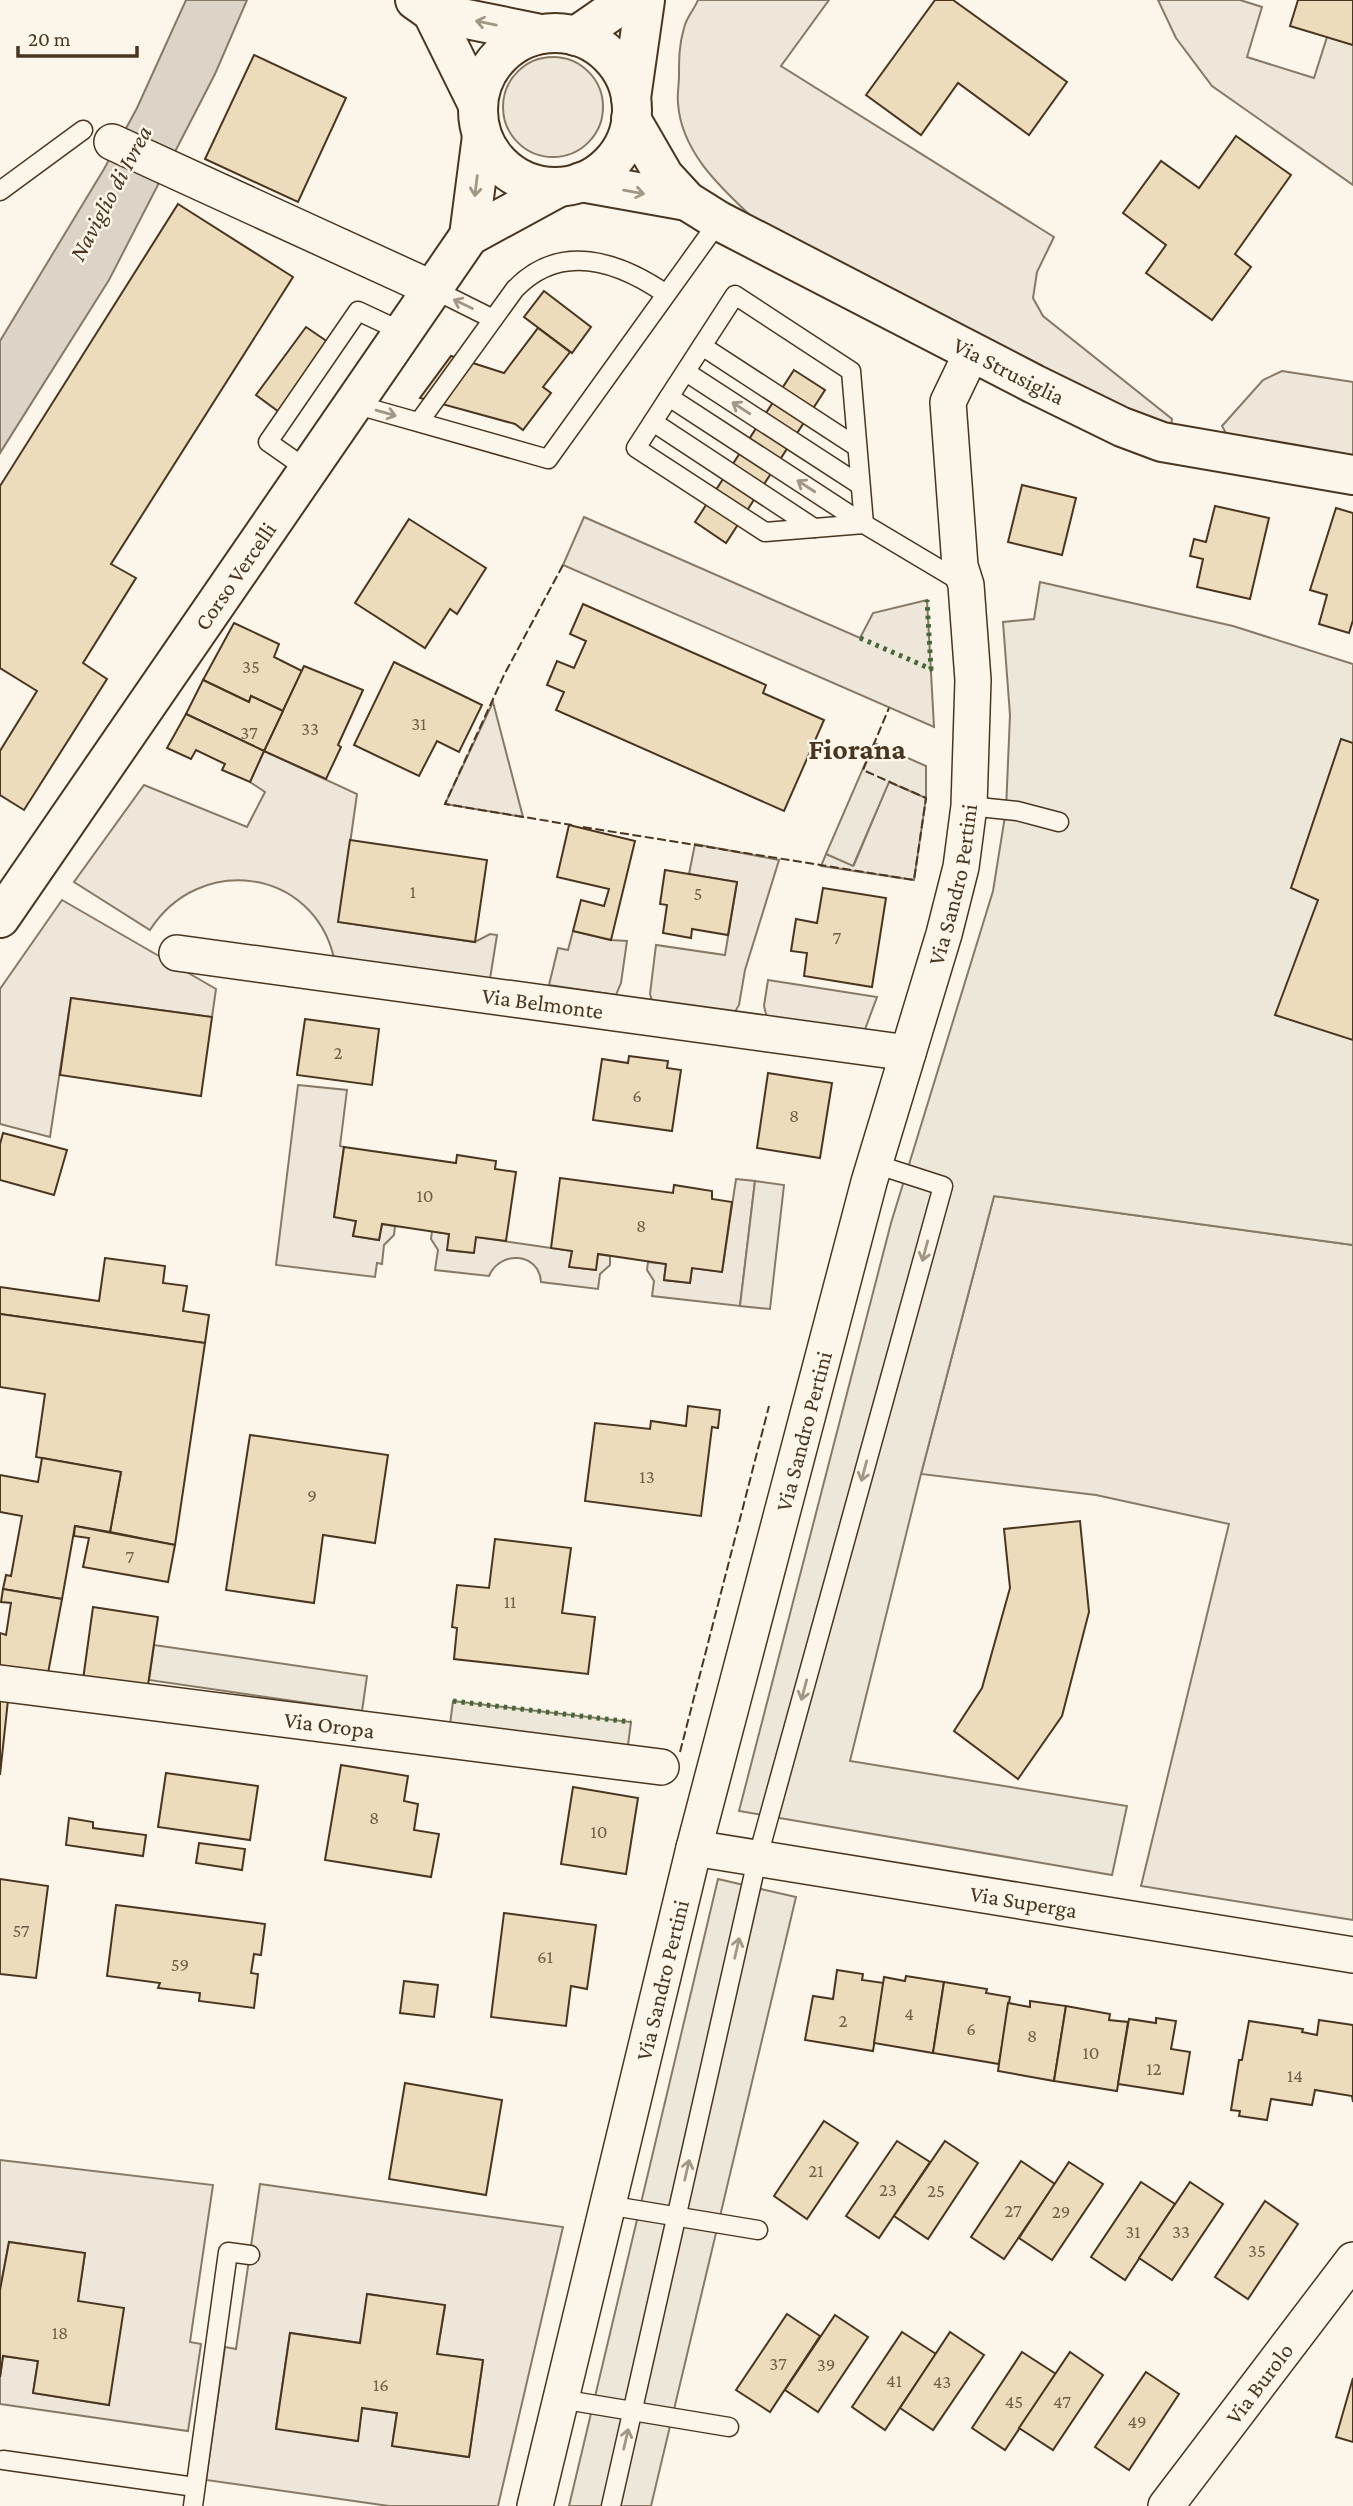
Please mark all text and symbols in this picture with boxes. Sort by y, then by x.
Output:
scale bar [18,14,136,58]
one-way arrow [475,15,498,29]
text: 20 m [28,27,71,51]
water label: Naviglio di Ivrea [63,121,157,265]
one-way arrow [469,174,482,197]
one-way arrow [622,186,645,199]
one-way arrow [453,297,474,311]
street label: Via Strusiglia [949,332,1069,410]
one-way arrow [732,401,752,415]
one-way arrow [375,407,397,420]
one-way arrow [797,479,817,493]
street label: Corso Vercelli [189,517,281,635]
house number: 35 [242,656,260,677]
house number: 31 [411,713,427,734]
house number: 33 [301,718,319,739]
house number: 37 [240,722,258,743]
district label: Fiorana [808,732,906,765]
street label: Via Sandro Pertini [922,802,982,968]
house number: 1 [410,881,416,902]
house number: 5 [694,883,702,904]
house number: 7 [833,927,842,948]
street label: Via Belmonte [480,982,605,1024]
house number: 2 [333,1042,343,1063]
house number: 6 [632,1085,642,1106]
house number: 8 [789,1105,799,1126]
house number: 10 [416,1185,434,1206]
house number: 8 [636,1215,646,1236]
one-way arrow [917,1240,930,1262]
street label: Via Sandro Pertini [770,1348,837,1514]
one-way arrow [857,1460,870,1482]
house number: 13 [639,1466,655,1487]
house number: 9 [307,1485,317,1506]
house number: 7 [126,1546,135,1567]
house number: 11 [504,1591,516,1612]
one-way arrow [797,1678,810,1701]
street label: Via Oropa [283,1706,376,1744]
house number: 8 [369,1807,379,1828]
house number: 10 [590,1821,608,1842]
street label: Via Superga [968,1880,1080,1923]
street label: Via Sandro Pertini [630,1897,694,2063]
house number: 57 [12,1920,30,1941]
one-way arrow [731,1937,745,1960]
house number: 61 [537,1946,553,1967]
house number: 59 [171,1954,189,1975]
house number: 4 [904,2003,914,2024]
house number: 2 [838,2010,848,2031]
house number: 6 [966,2018,976,2039]
house number: 8 [1027,2025,1037,2046]
house number: 10 [1082,2042,1100,2063]
house number: 12 [1146,2058,1162,2079]
house number: 14 [1287,2065,1303,2086]
one-way arrow [681,2159,694,2182]
house number: 21 [808,2160,824,2181]
house number: 23 [879,2179,897,2200]
house number: 25 [927,2180,945,2201]
house number: 27 [1004,2200,1022,2221]
house number: 29 [1052,2201,1070,2222]
house number: 31 [1125,2221,1141,2242]
house number: 33 [1172,2221,1190,2242]
house number: 35 [1248,2240,1266,2261]
house number: 18 [52,2322,68,2343]
street label: Via Burolo [1220,2338,1298,2429]
house number: 37 [769,2353,787,2374]
house number: 39 [817,2354,835,2375]
house number: 41 [886,2370,902,2391]
house number: 43 [933,2371,951,2392]
house number: 16 [373,2374,389,2395]
house number: 45 [1005,2391,1023,2412]
house number: 47 [1053,2391,1071,2412]
house number: 49 [1127,2411,1147,2432]
one-way arrow [620,2428,634,2451]

